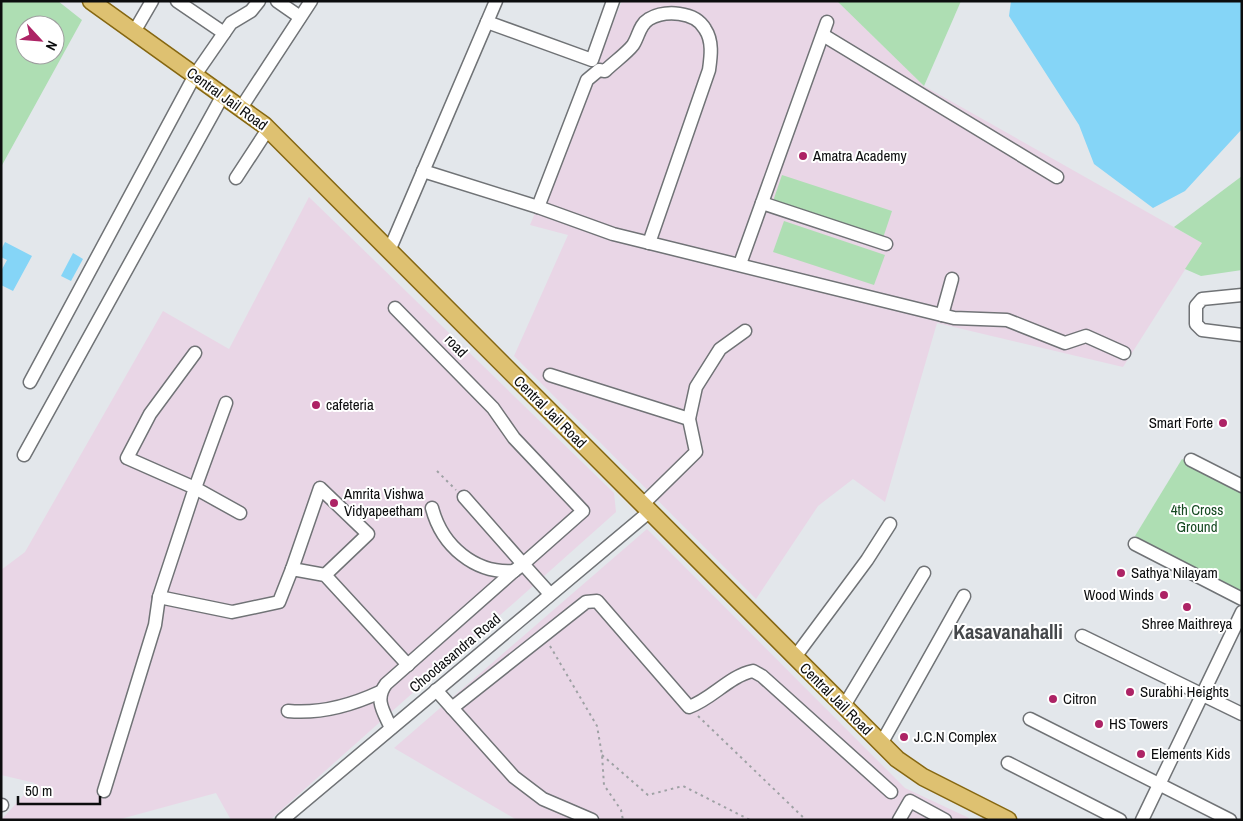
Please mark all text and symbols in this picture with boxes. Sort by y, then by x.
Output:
north arrow [15,15,65,65]
text: N [42,38,62,53]
street label: Central Jail Road [183,62,272,135]
place label: Amatra Academy [812,145,908,166]
marker: Amatra Academy [797,150,809,162]
street label: road [440,330,472,362]
street label: Central Jail Road [509,371,591,453]
place label: cafeteria [326,394,374,415]
marker: cafeteria [310,399,322,411]
place label: Smart Forte [1149,412,1213,433]
marker: Smart Forte [1217,417,1229,429]
place label: Amrita Vishwa Vidyapeetham [343,483,424,521]
marker: Amrita Vishwa Vidyapeetham [328,497,340,509]
park label: 4th Cross Ground [1171,499,1223,537]
place label: Sathya Nilayam [1131,562,1218,583]
marker: Sathya Nilayam [1115,567,1127,579]
place label: Wood Winds [1084,584,1154,605]
marker: Wood Winds [1158,589,1170,601]
marker: Shree Maithreya [1181,601,1193,613]
street label: Choodasandra Road [404,608,505,697]
place label: Shree Maithreya [1142,613,1233,634]
district label: Kasavanahalli [953,618,1063,645]
street label: Central Jail Road [795,658,877,740]
place label: Surabhi Heights [1140,681,1229,702]
marker: Surabhi Heights [1124,686,1136,698]
place label: Citron [1063,688,1097,709]
marker: Citron [1047,693,1059,705]
place label: HS Towers [1109,713,1168,734]
marker: HS Towers [1093,718,1105,730]
place label: J.C.N Complex [914,726,998,747]
marker: J.C.N Complex [898,731,910,743]
place label: Elements Kids [1151,743,1230,764]
marker: Elements Kids [1135,748,1147,760]
scale bar [18,774,100,806]
text: 50 m [25,780,52,801]

